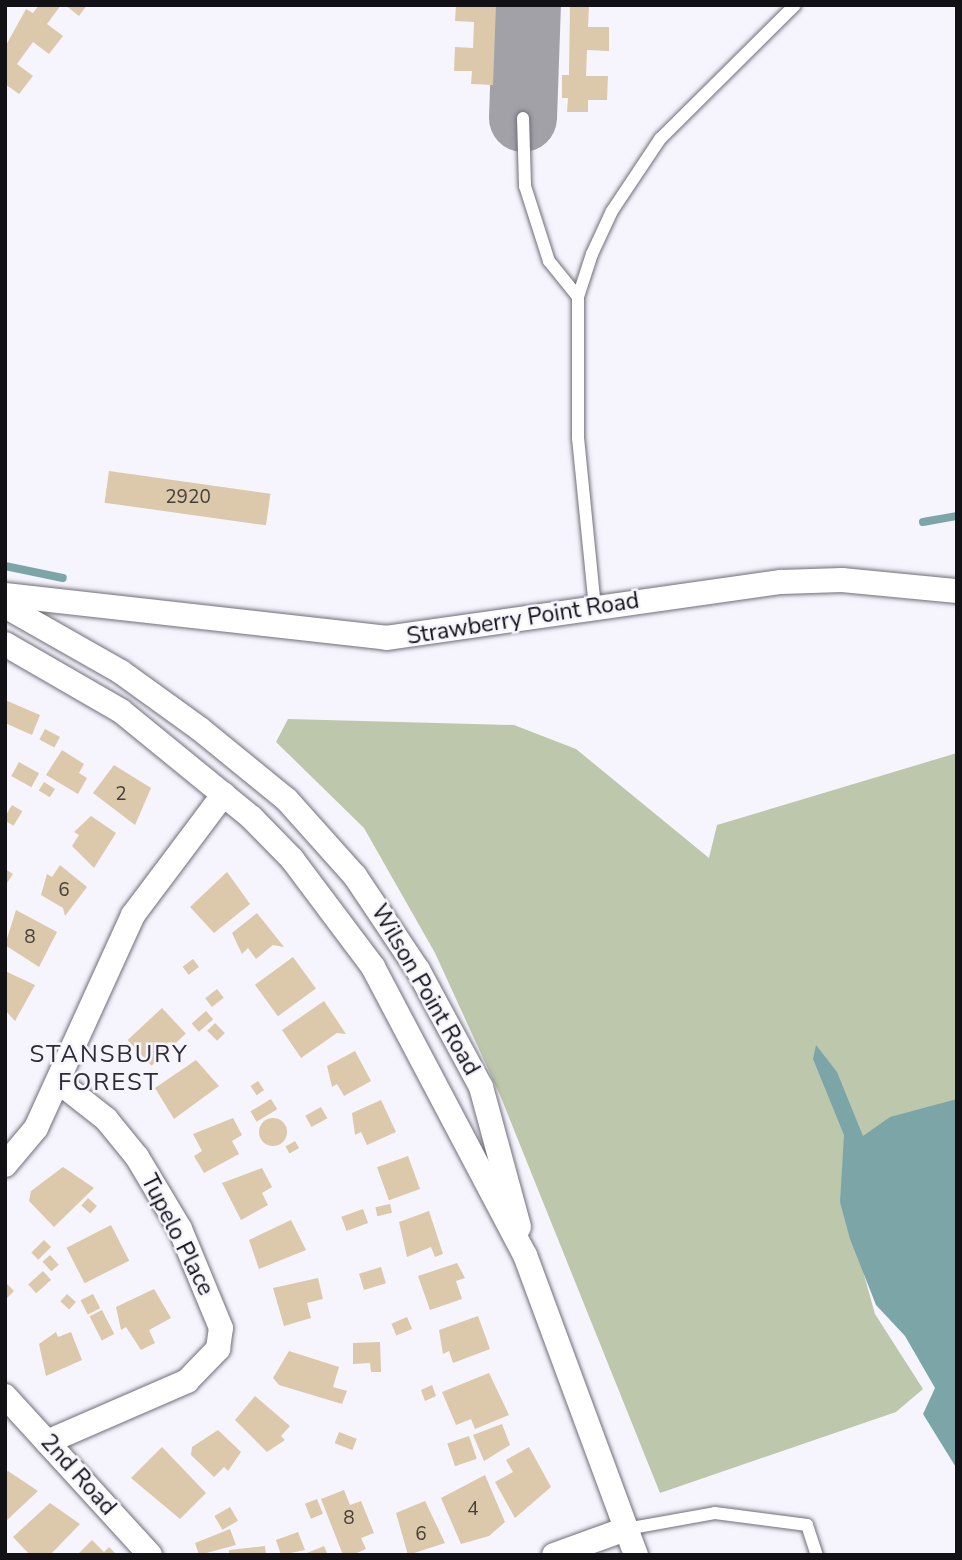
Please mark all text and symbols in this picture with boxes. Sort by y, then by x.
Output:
house number: 2920 [165,487,211,509]
street label: Strawberry Point Road [405,587,641,651]
house number: 2 [115,784,127,806]
house number: 6 [58,880,70,902]
street label: Wilson Point Road [365,900,485,1080]
house number: 8 [24,927,36,949]
district label: STANSBURY FOREST [31,1041,187,1097]
street label: Tupelo Place [135,1170,219,1300]
street label: 2nd Road [34,1429,122,1521]
house number: 4 [467,1499,479,1521]
house number: 8 [343,1508,355,1530]
house number: 6 [415,1524,427,1546]

